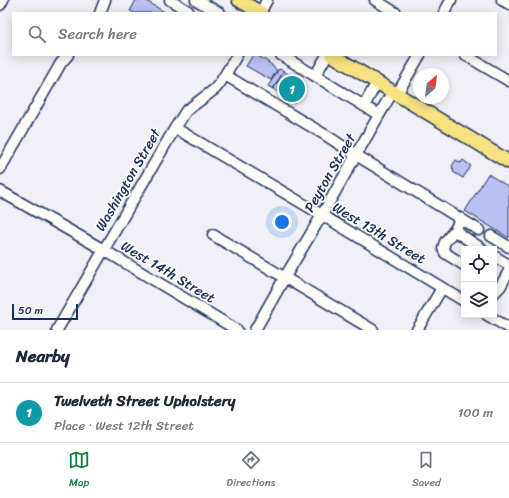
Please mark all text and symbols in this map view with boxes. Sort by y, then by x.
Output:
search box [12,12,497,56]
text: Search here [58,21,137,47]
icon: search [26,23,48,45]
north arrow [413,68,449,104]
pin: 1 [279,74,305,104]
street label: Washington Street [88,123,168,236]
street label: Peyton Street [297,128,363,217]
street label: West 13th Street [327,195,431,271]
your location [272,212,292,232]
street label: West 14th Street [116,234,220,310]
map controls [461,246,497,318]
button: locate [461,246,497,282]
button: layers [461,282,497,318]
text: 50 m [18,301,43,320]
scale bar [12,302,78,321]
text: Nearby [16,341,70,371]
text: Twelveth Street Upholstery [54,388,236,414]
text: 1 [26,401,32,424]
text: 100 m [458,401,493,424]
text: Place · West 12th Street [54,414,194,437]
tab: Map [68,449,90,492]
tab: Directions [226,449,276,492]
tab: Saved [412,449,441,492]

